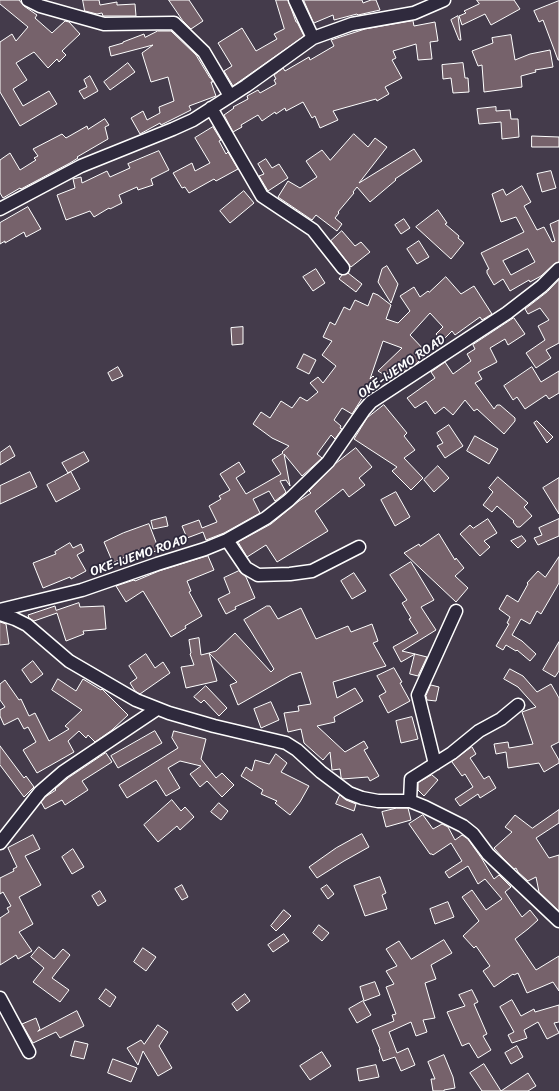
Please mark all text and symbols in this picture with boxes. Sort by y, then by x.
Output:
street label: OKE-IJEMO ROAD [355,332,449,402]
street label: OKE-IJEMO ROAD [88,532,190,580]

